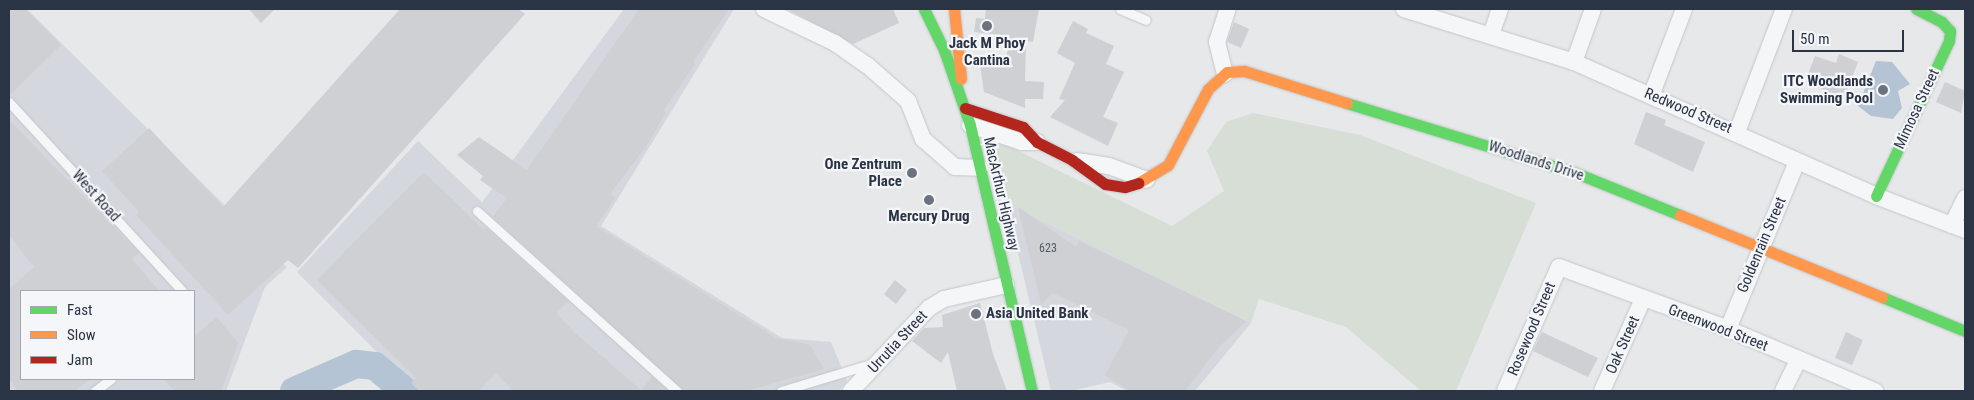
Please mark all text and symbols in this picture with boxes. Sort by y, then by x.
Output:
marker: Jack M Phoy Cantina [981,20,993,32]
scale bar [1794,20,1906,52]
text: 50 m [1800,30,1830,48]
place label: Jack M Phoy Cantina [949,34,1025,69]
street label: Mimosa Street [1891,66,1943,152]
place label: ITC Woodlands Swimming Pool [1780,72,1873,107]
street label: Redwood Street [1642,84,1734,138]
marker: ITC Woodlands Swimming Pool [1877,84,1889,96]
street label: MacArthur Highway [979,135,1023,253]
street label: Woodlands Drive [1486,137,1586,185]
place label: One Zentrum Place [825,155,902,190]
street label: West Road [68,167,124,225]
marker: One Zentrum Place [906,167,918,179]
marker: Mercury Drug [923,194,935,206]
street label: Goldenrain Street [1734,194,1790,296]
place label: Mercury Drug [888,208,970,226]
house number: 623 [1039,242,1057,256]
street label: Rosewood Street [1504,279,1560,379]
legend [20,290,195,380]
text: Fast [67,301,92,319]
street label: Greenwood Street [1666,301,1770,355]
place label: Asia United Bank [986,305,1089,323]
street label: Urrutia Street [865,307,931,377]
marker: Asia United Bank [970,308,982,320]
street label: Oak Street [1602,313,1644,377]
text: Slow [67,326,96,344]
text: Jam [67,351,93,369]

